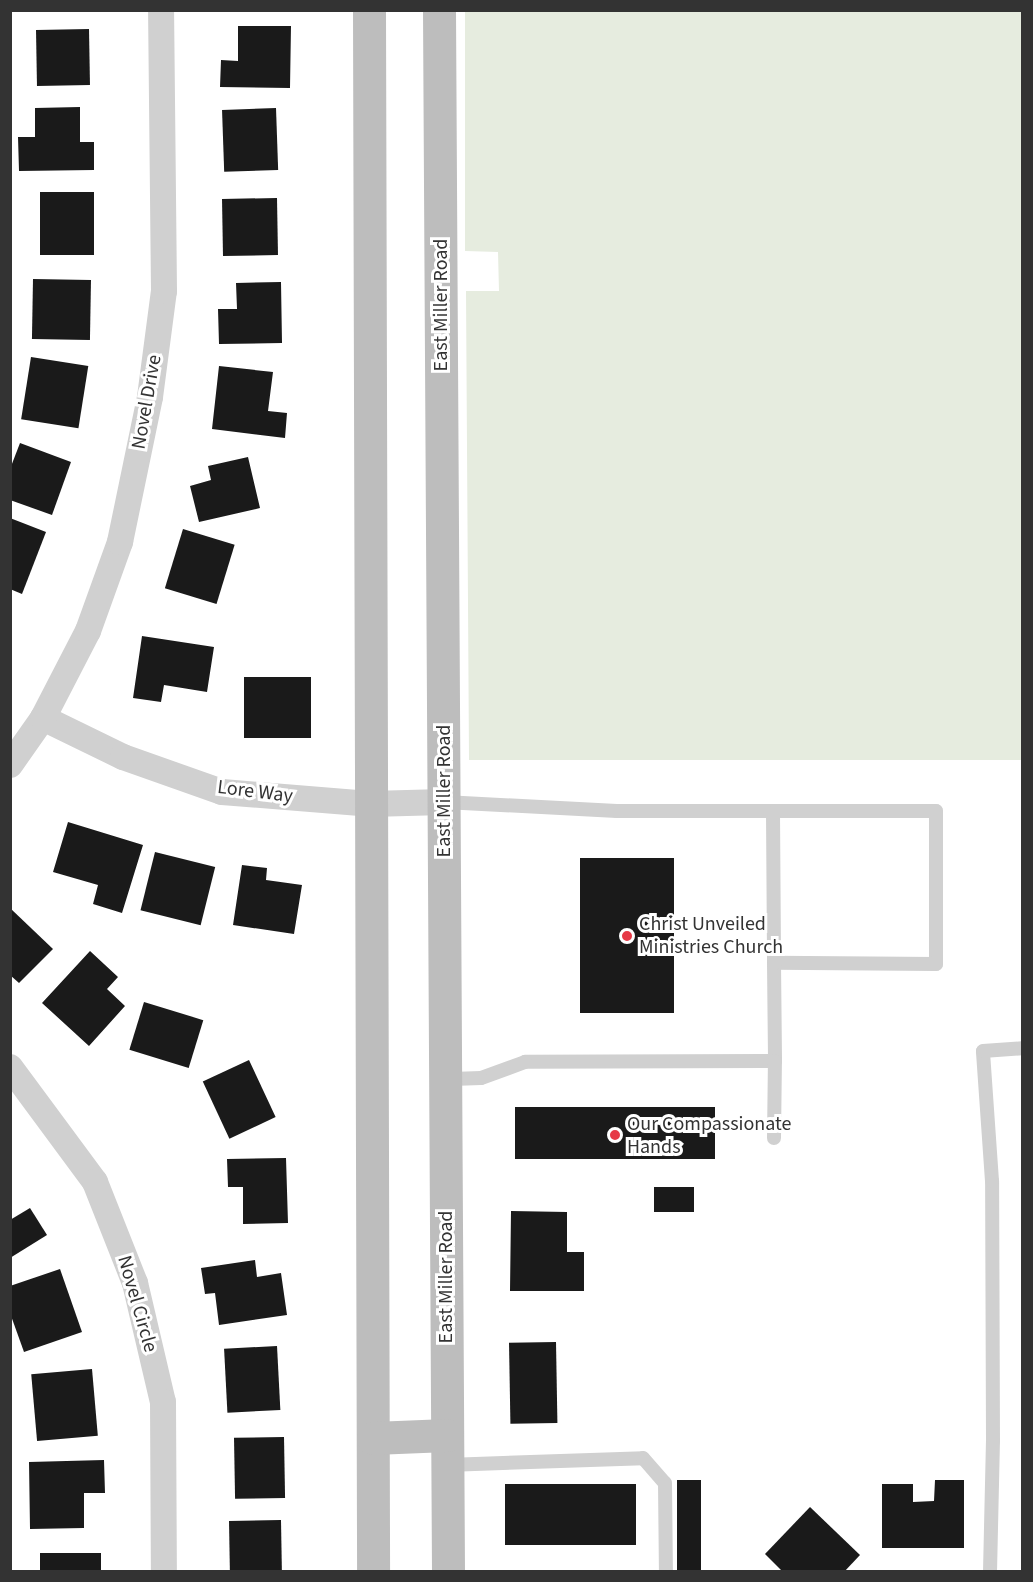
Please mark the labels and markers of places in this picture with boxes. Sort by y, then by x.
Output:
place label: Christ Unveiled Ministries Church [639,912,783,959]
marker: Christ Unveiled Ministries Church [620,929,634,943]
place label: Our Compassionate Hands [627,1112,792,1159]
marker: Our Compassionate Hands [608,1128,622,1142]

